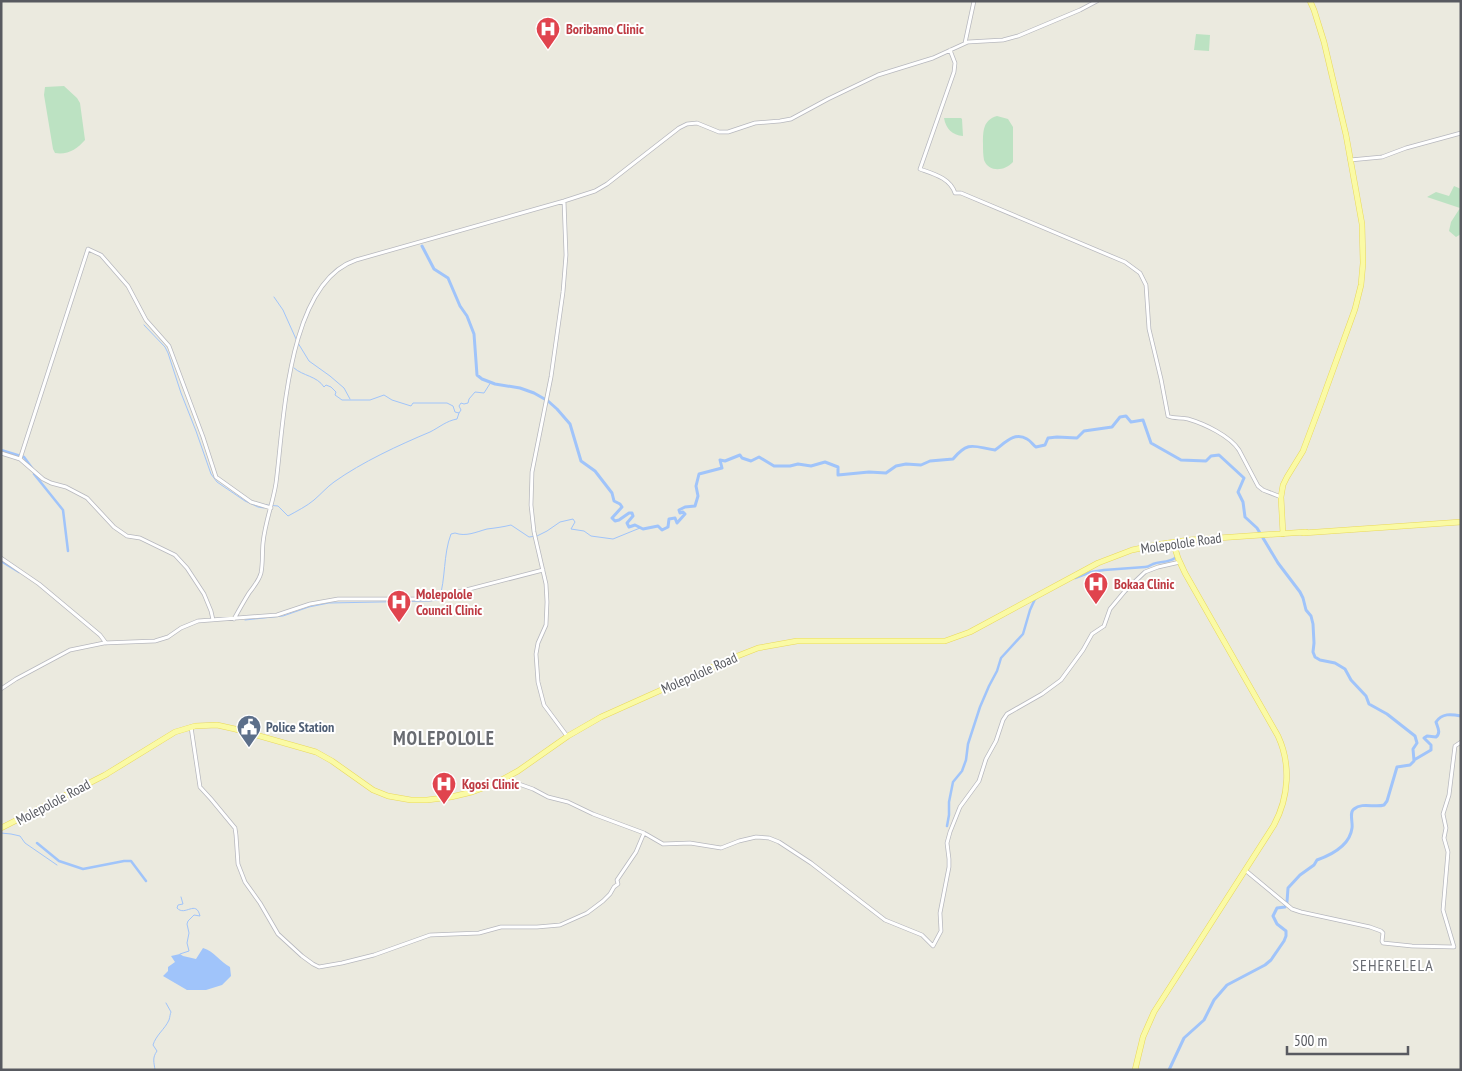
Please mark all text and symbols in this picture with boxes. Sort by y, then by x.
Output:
hospital icon: Boribamo Clinic [535,16,561,50]
place label: Boribamo Clinic [566,20,644,38]
street label: Molepolole Road [1139,528,1223,558]
hospital icon: Bokaa Clinic [1083,571,1109,605]
place label: Bokaa Clinic [1114,575,1175,593]
place label: Molepolole Council Clinic [416,585,482,619]
hospital icon: Molepolole Council Clinic [386,589,412,623]
street label: Molepolole Road [658,648,740,698]
public building icon: Police Station [236,714,262,748]
place label: Police Station [266,718,334,736]
district label: MOLEPOLOLE [393,726,495,750]
hospital icon: Kgosi Clinic [431,771,457,805]
street label: Molepolole Road [13,775,93,829]
place label: Kgosi Clinic [462,775,519,793]
district label: SEHERELELA [1352,955,1434,975]
scale bar [1287,1024,1408,1056]
text: 500 m [1294,1031,1327,1050]

